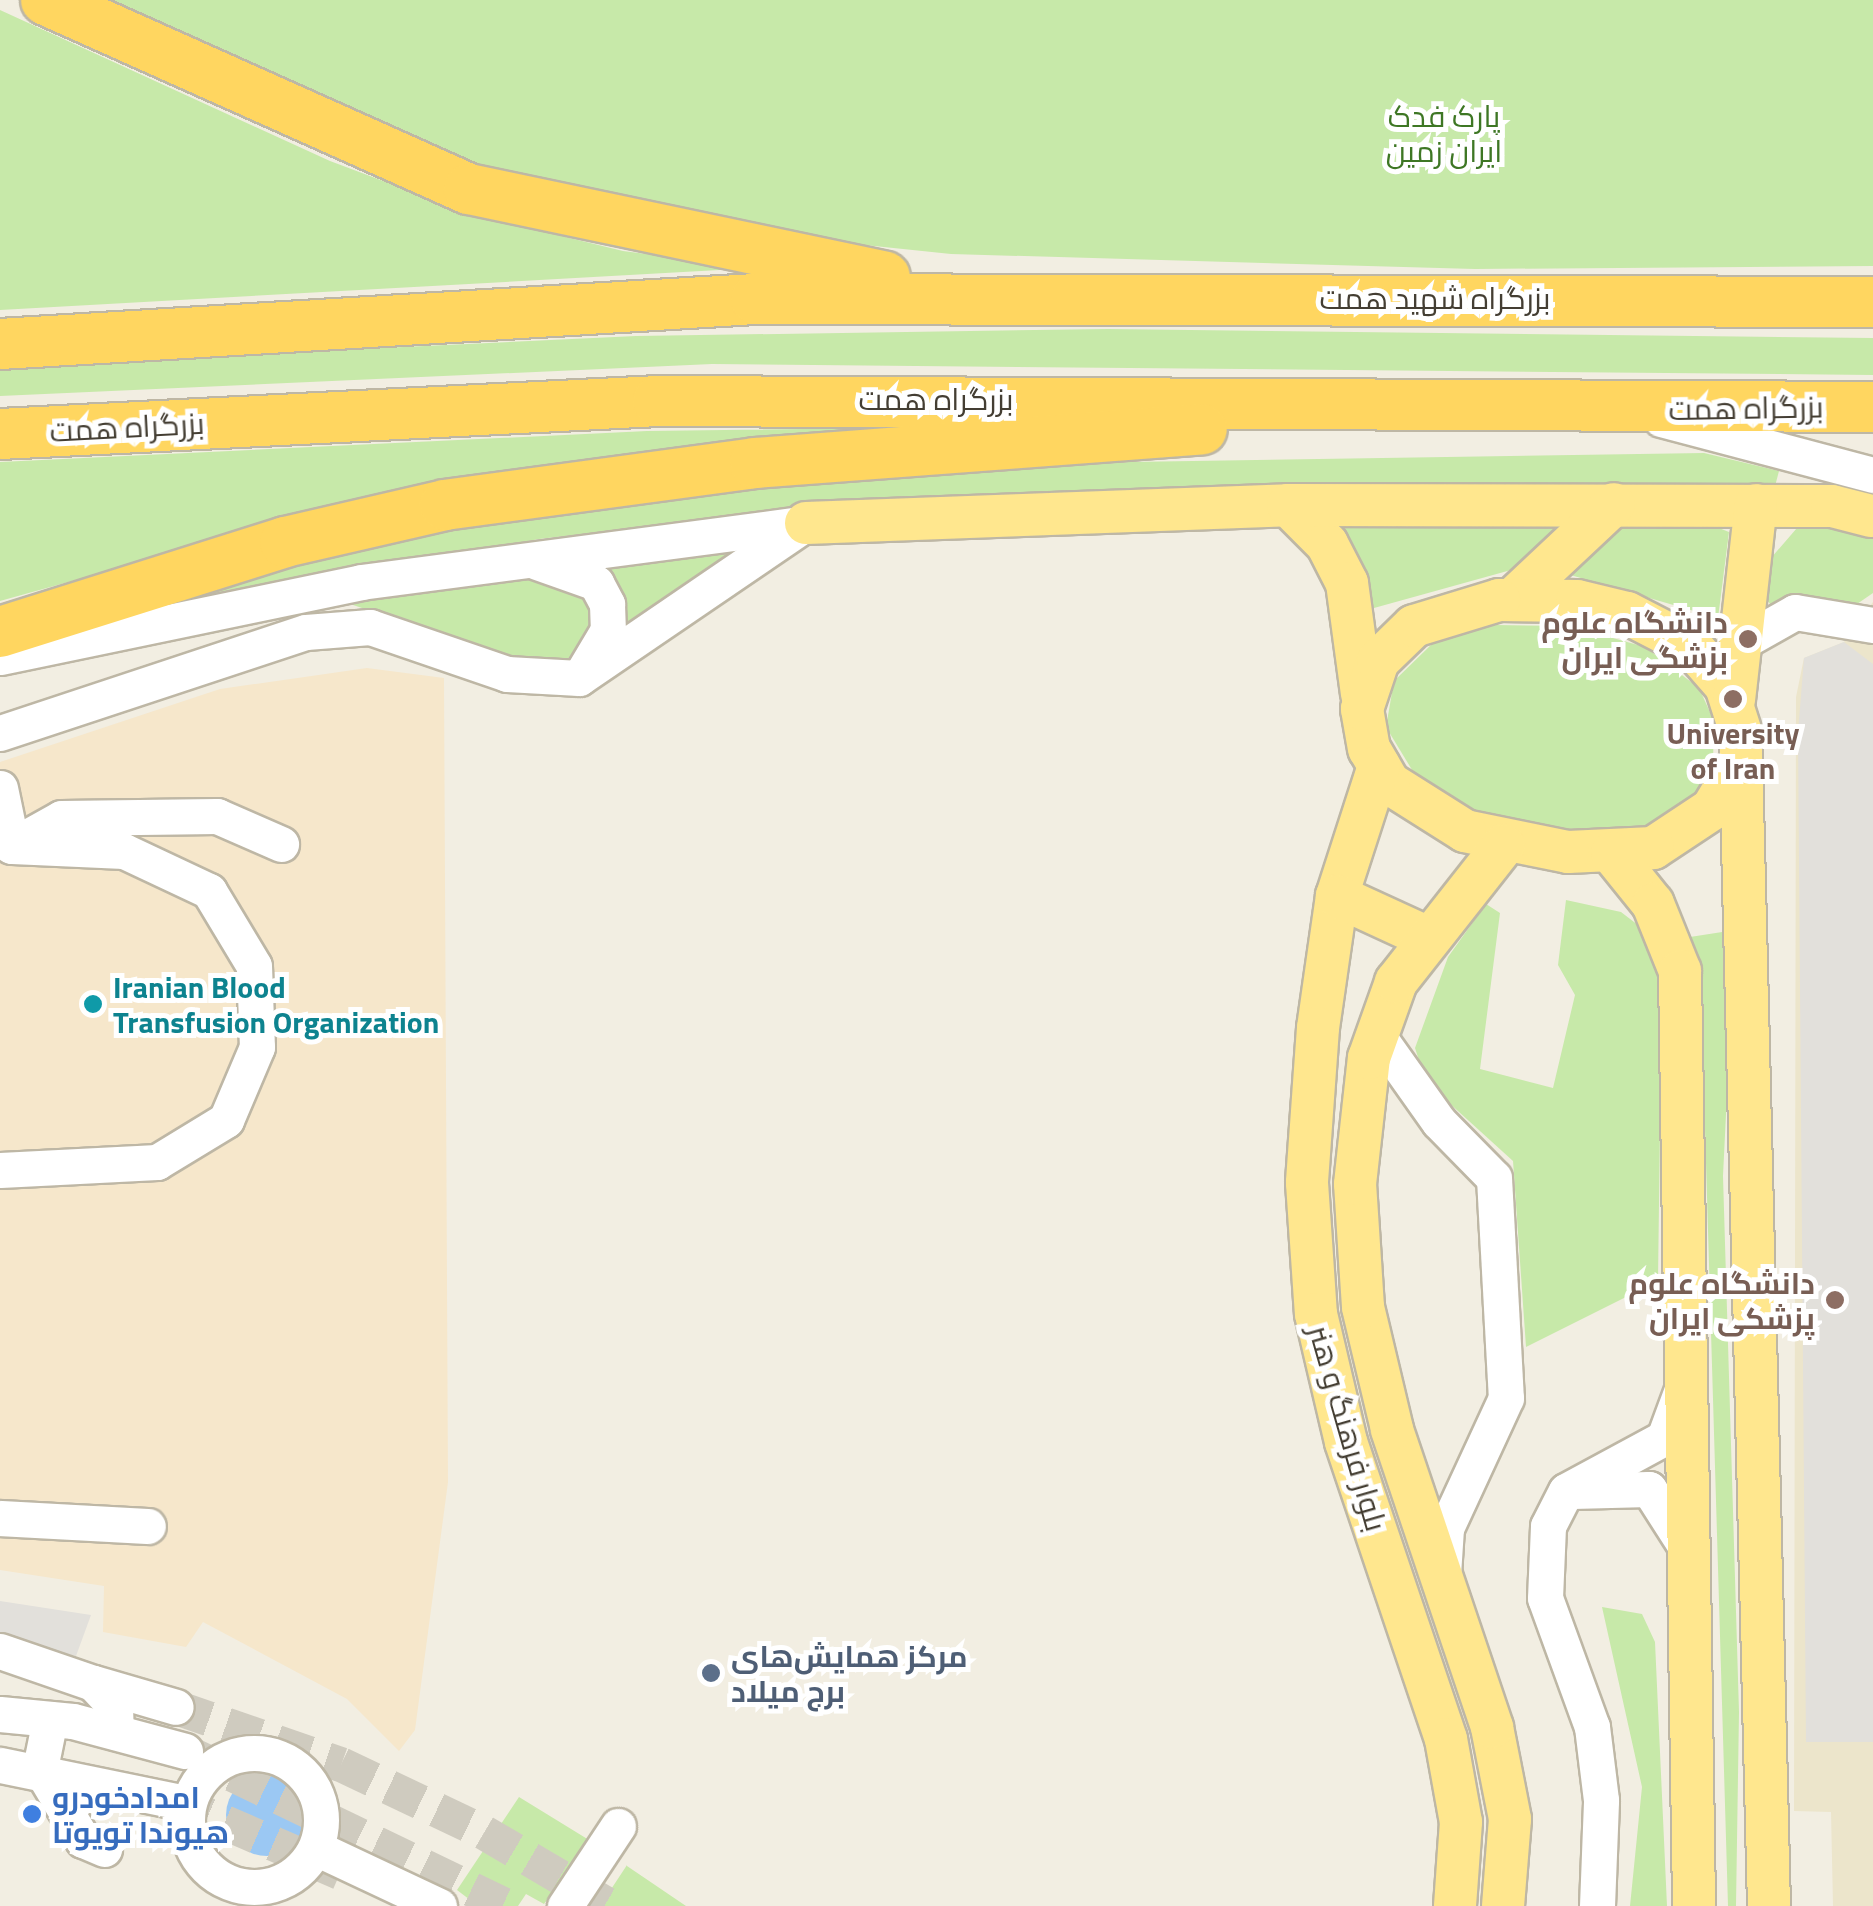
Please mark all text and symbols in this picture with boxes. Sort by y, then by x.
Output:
park label: پارک فدک ایران زمین [1386,98,1502,168]
street label: بزرگراه شهید همت [1319,280,1551,316]
street label: بزرگراه همت [859,381,1013,417]
street label: بزرگراه همت [1668,389,1824,427]
street label: بزرگراه همت [49,405,205,449]
place label: دانشگاه علوم بزشگى ايران [1541,604,1728,674]
marker: دانشگاه علوم بزشگى ايران [1737,628,1759,650]
marker: University of Iran [1722,688,1744,710]
place label: University of Iran [1667,715,1799,786]
place label: Iranian Blood Transfusion Organization [113,969,439,1040]
marker: Iranian Blood Transfusion Organization [82,993,104,1015]
place label: دانشگاه علوم پزشکی ایران [1628,1265,1815,1336]
marker: دانشگاه علوم پزشکی ایران [1824,1289,1846,1311]
street label: بلوار فرهنگ و هنر [1301,1321,1395,1535]
place label: مرکز همایش‌های برج میلاد [731,1638,967,1708]
marker: مرکز همایش‌های برج میلاد [700,1662,722,1684]
place label: امدادخودرو هیوندا تویوتا [52,1779,229,1850]
marker: امدادخودرو هیوندا تویوتا [21,1803,43,1825]

